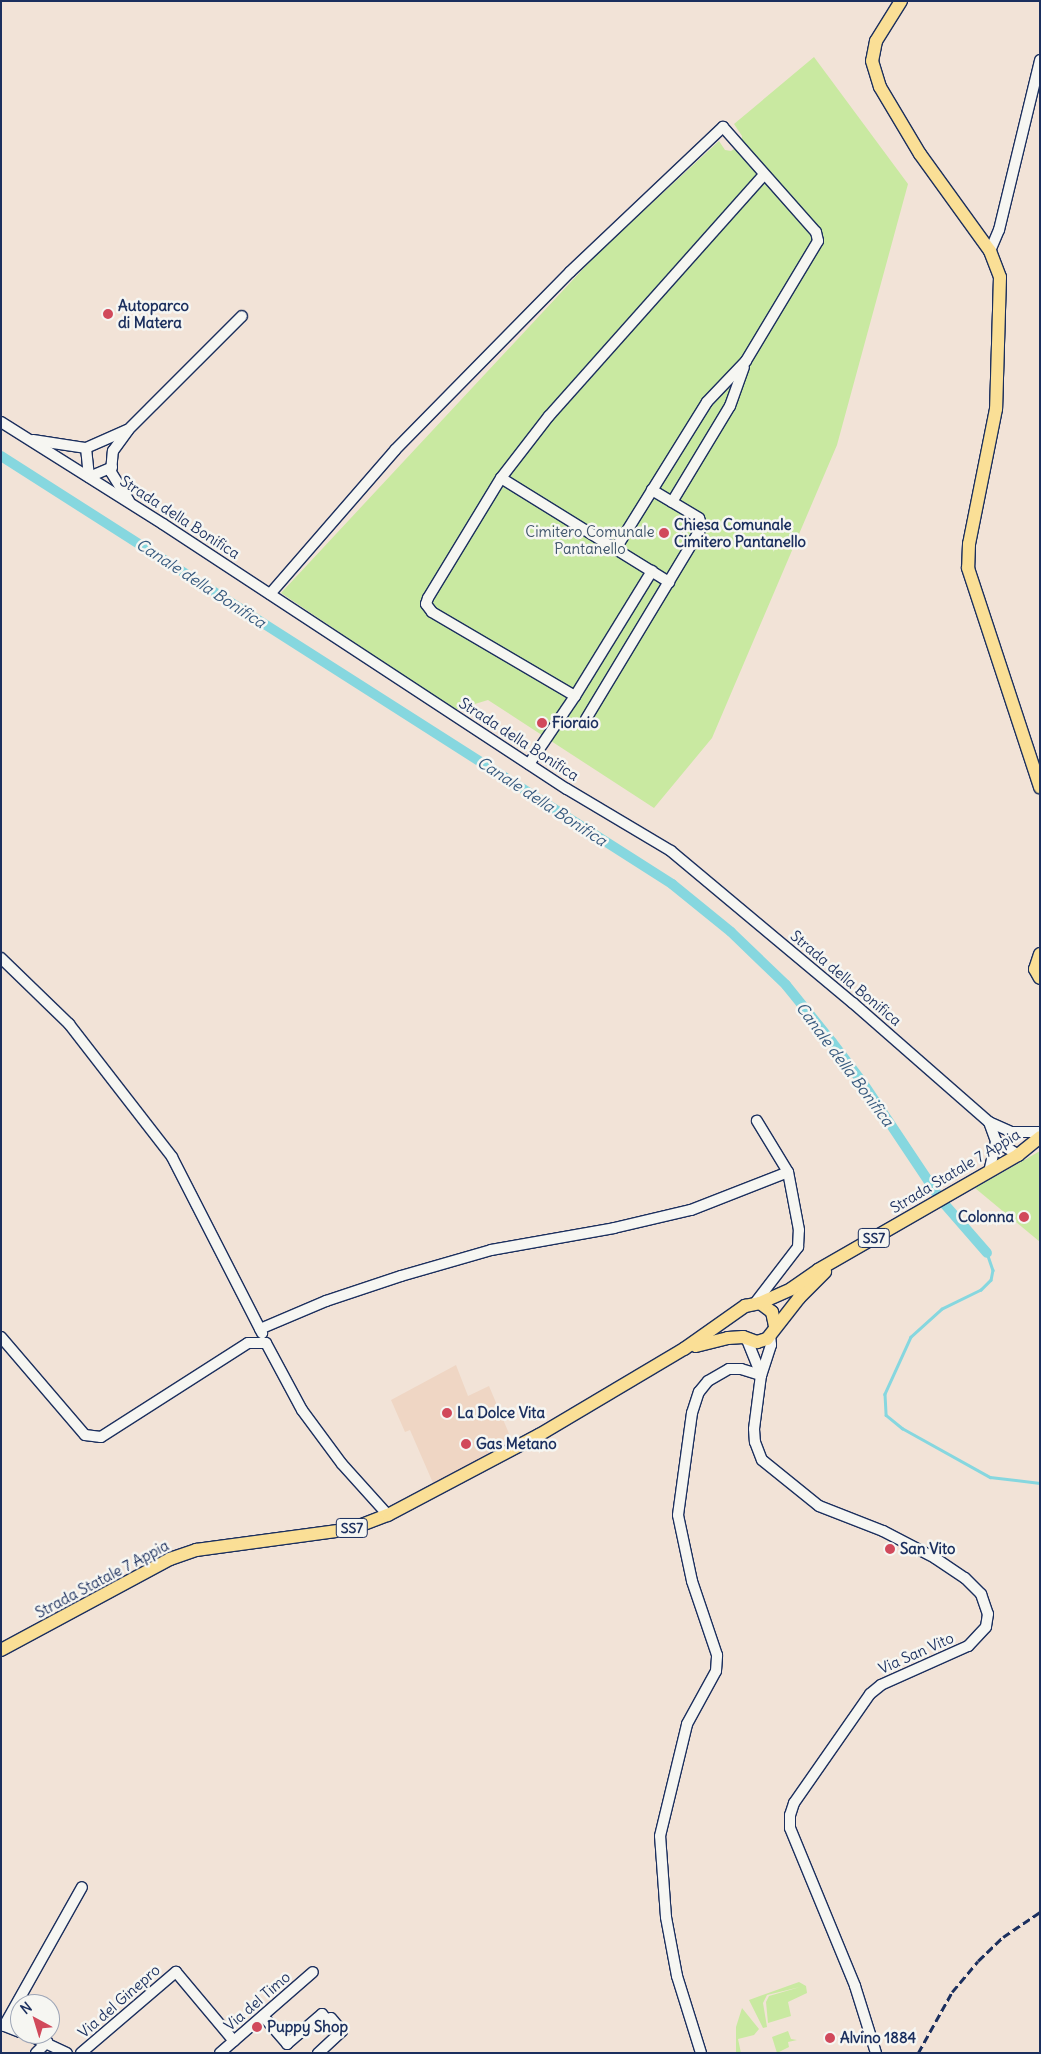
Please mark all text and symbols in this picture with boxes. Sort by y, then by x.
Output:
place label: Autoparco di Matera [118,296,189,331]
marker: Autoparco di Matera [102,308,114,320]
street label: Strada della Bonifica [117,472,243,562]
place label: Chiesa Comunale Cimitero Pantanello [674,515,806,550]
park label: Cimitero Comunale Pantanello [525,522,655,557]
marker: Chiesa Comunale Cimitero Pantanello [658,527,670,539]
water label: Canale della Bonifica [133,534,269,632]
street label: Strada della Bonifica [456,694,582,784]
place label: Fioraio [552,714,599,732]
marker: Fioraio [536,717,548,729]
water label: Canale della Bonifica [474,752,610,850]
street label: Strada della Bonifica [787,926,905,1030]
water label: Canale della Bonifica [792,998,898,1130]
street label: Strada Statale 7 Appia [887,1125,1023,1217]
place label: Colonna [958,1208,1014,1226]
marker: Colonna [1018,1211,1030,1223]
road number: SS7 [858,1226,890,1250]
place label: La Dolce Vita [457,1404,545,1422]
marker: La Dolce Vita [441,1407,453,1419]
place label: Gas Metano [476,1435,557,1453]
marker: Gas Metano [460,1438,472,1450]
road number: SS7 [336,1516,368,1540]
street label: Strada Statale 7 Appia [32,1536,172,1622]
place label: San Vito [900,1540,955,1558]
marker: San Vito [884,1543,896,1555]
street label: Via San Vito [876,1628,956,1678]
street label: Via del Ginepro [74,1961,164,2041]
street label: Via del Timo [220,1967,294,2035]
north arrow [10,1994,60,2044]
text: N [17,1998,36,2018]
place label: Puppy Shop [267,2018,348,2036]
marker: Puppy Shop [251,2021,263,2033]
place label: Alvino 1884 [840,2029,916,2047]
marker: Alvino 1884 [824,2032,836,2044]

